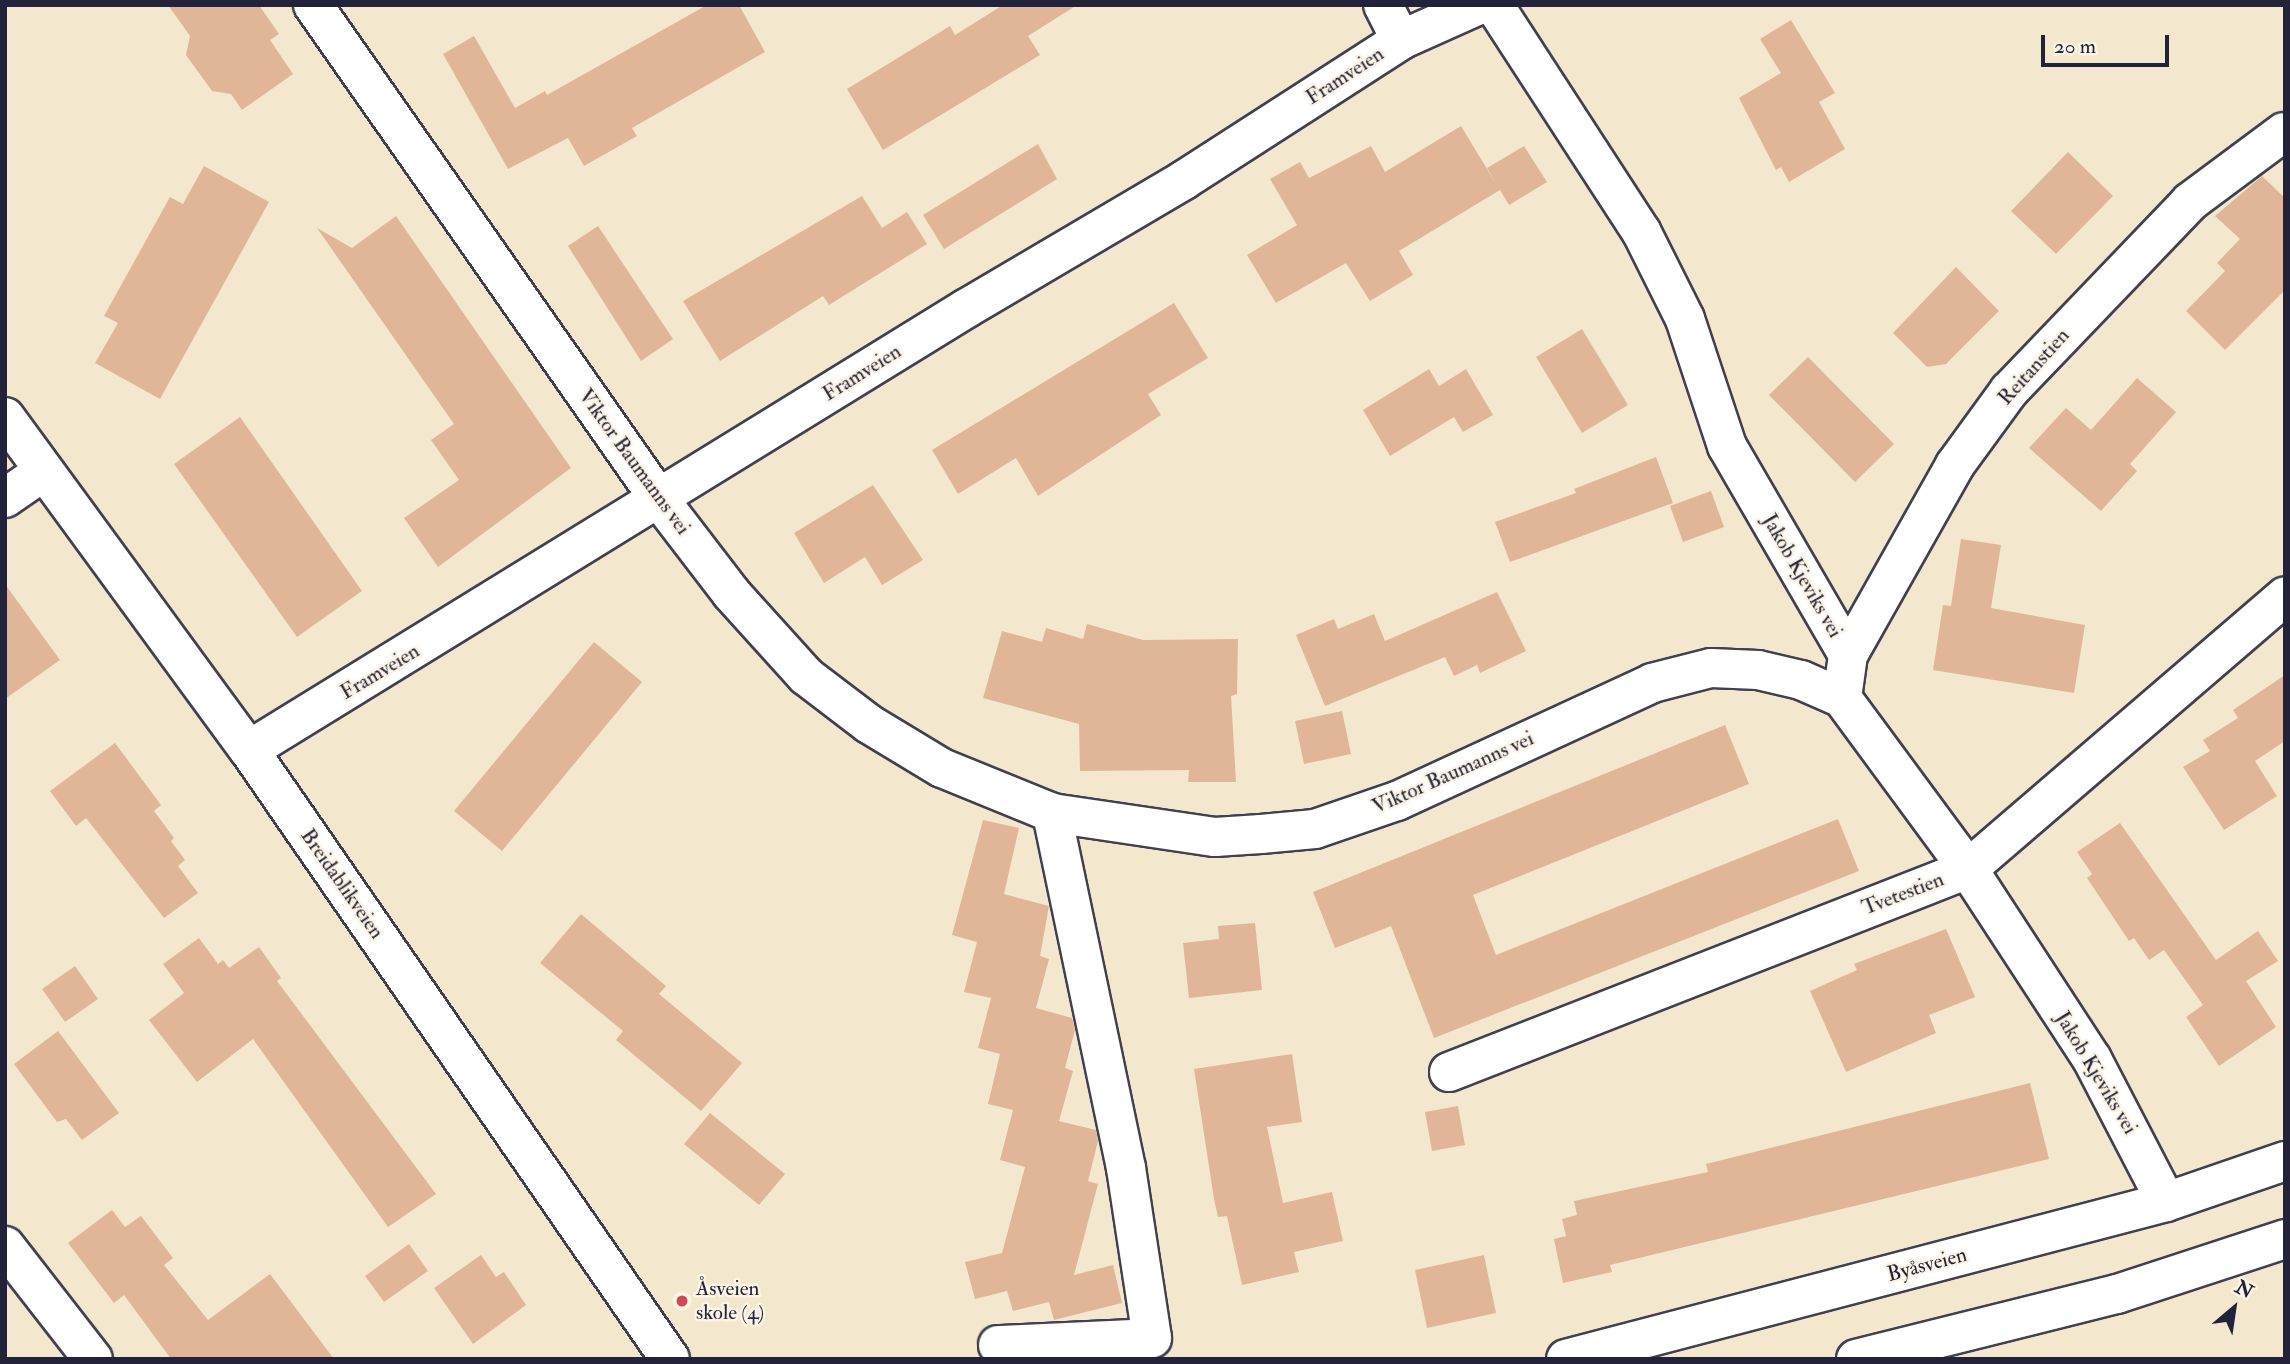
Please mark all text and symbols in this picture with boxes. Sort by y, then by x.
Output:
scale bar [2045,21,2173,65]
text: 20 m [2054,33,2096,60]
street label: Framveien [1301,42,1389,110]
street label: Reitanstien [1993,323,2075,411]
street label: Framveien [818,339,906,407]
street label: Viktor Baumanns vei [573,384,695,540]
street label: Jakob Kjeviks vei [1756,510,1848,642]
street label: Framveien [336,639,424,705]
street label: Viktor Baumanns vei [1368,726,1538,820]
street label: Breidablikveien [295,824,389,944]
street label: Tvetestien [1859,867,1947,921]
street label: Jakob Kjeviks vei [2049,1007,2143,1139]
street label: Byåsveien [1884,1242,1970,1288]
north arrow [2199,1273,2269,1343]
text: N [2231,1275,2257,1304]
place label: Åsveien skole (4) [696,1276,764,1326]
marker: Åsveien skole (4) [674,1293,690,1309]

